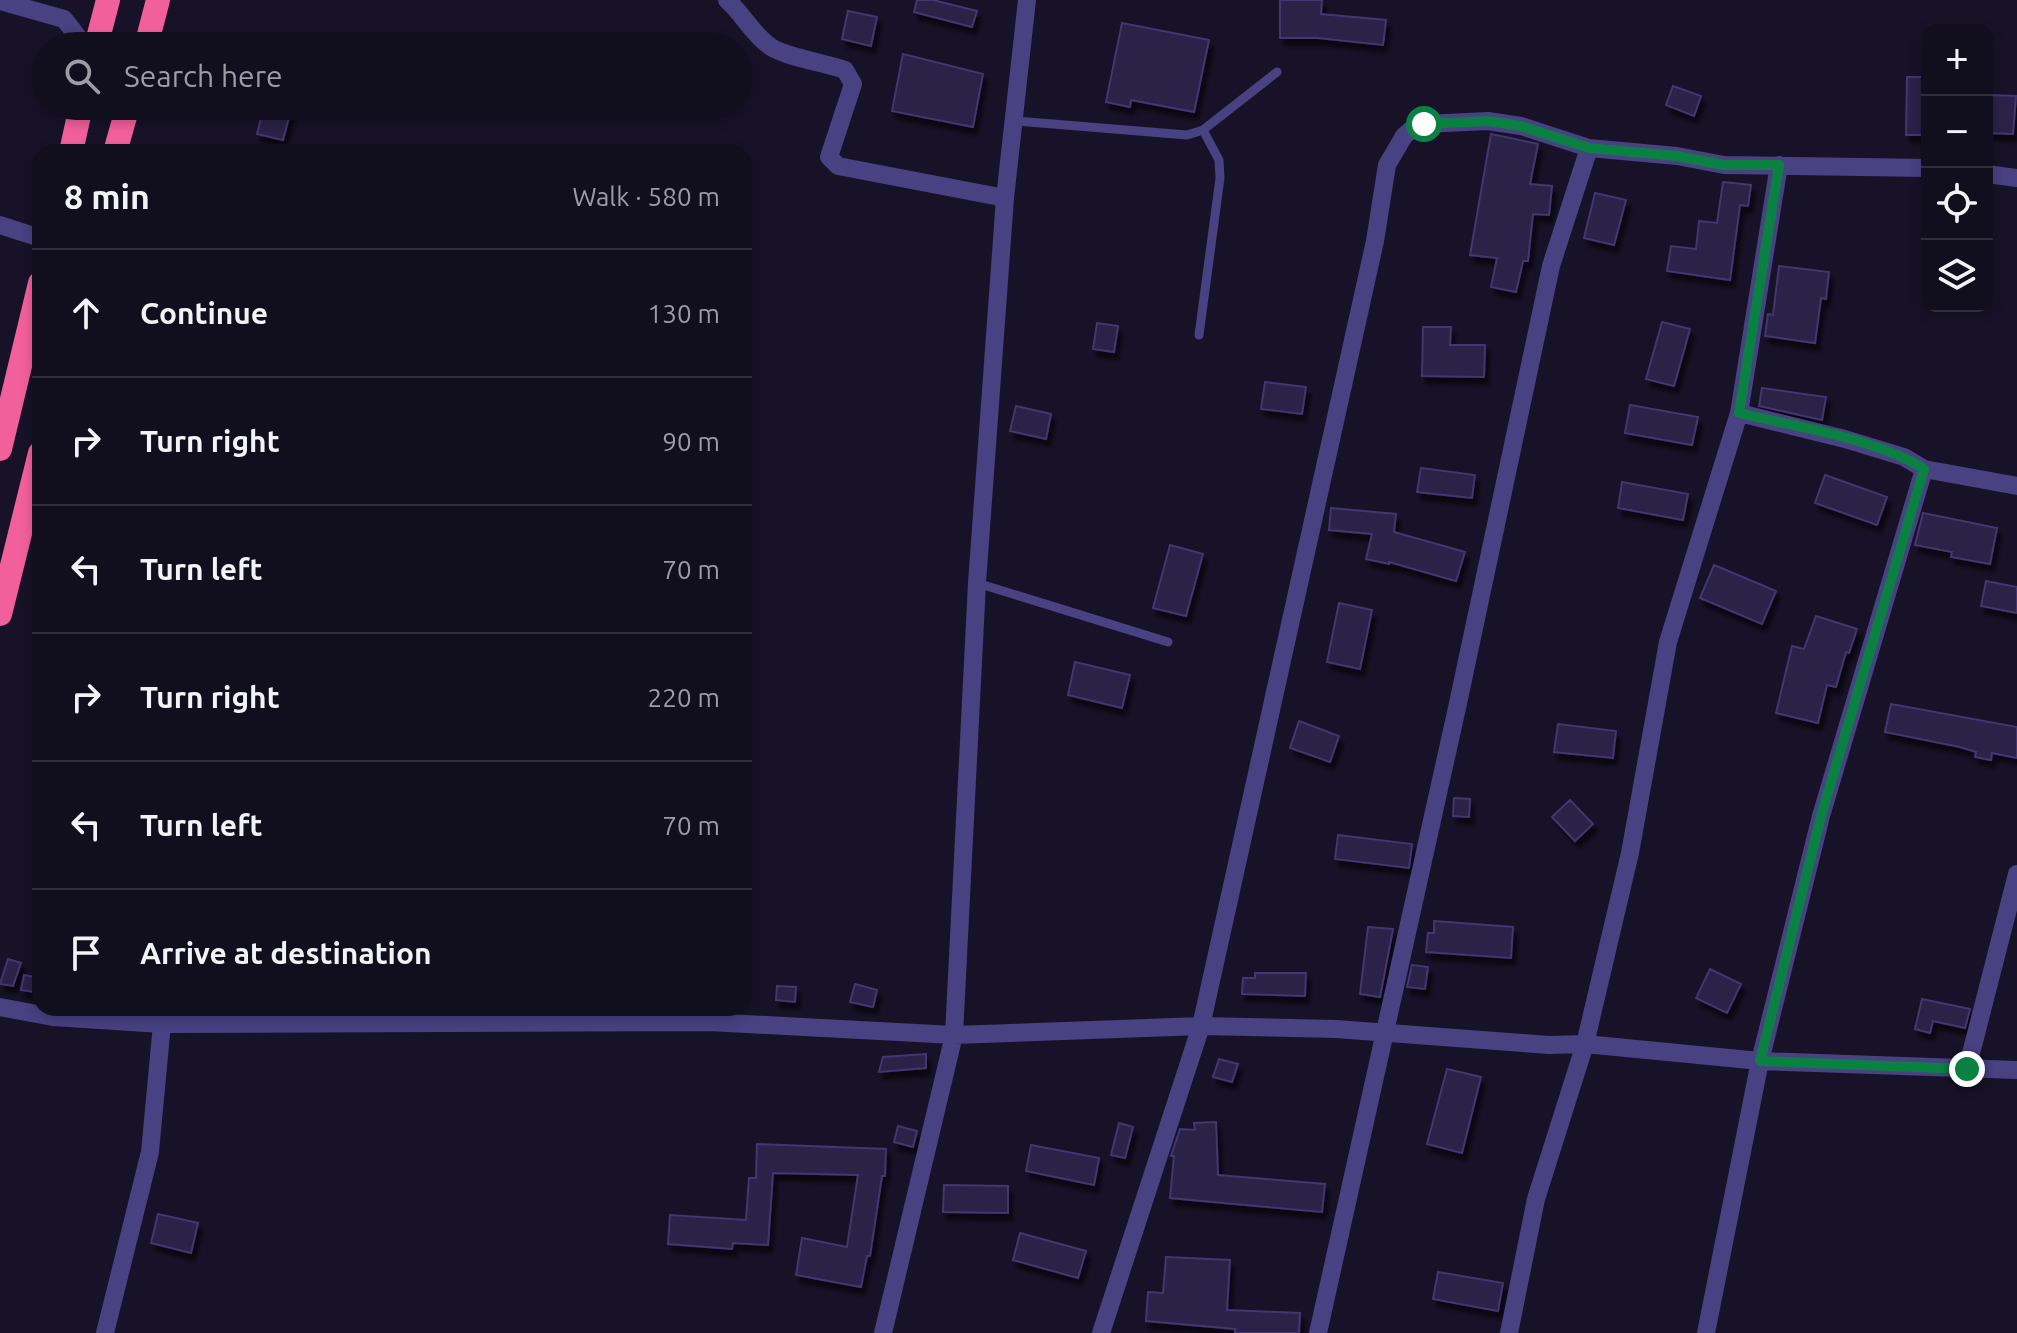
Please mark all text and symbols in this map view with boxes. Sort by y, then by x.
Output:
map controls [1921,24,1993,312]
button: + [1921,24,1993,96]
search box [32,32,752,120]
icon: search [60,54,104,98]
text: Search here [124,59,283,93]
button: − [1921,96,1993,168]
route start [1406,106,1442,142]
button: locate [1921,168,1993,240]
text: 8 min [64,177,150,215]
text: Walk · 580 m [572,182,720,211]
button: layers [1921,240,1993,312]
icon: ahead [64,291,108,335]
text: Continue [140,296,268,330]
text: 130 m [648,299,720,328]
icon: right [64,419,108,463]
text: Turn right [140,424,280,458]
text: 90 m [662,427,720,456]
icon: left [64,547,108,591]
text: Turn left [140,552,262,586]
text: 70 m [662,555,720,584]
icon: right [64,675,108,719]
text: Turn right [140,680,280,714]
text: 220 m [648,683,720,712]
icon: left [64,803,108,847]
text: Turn left [140,808,262,842]
text: 70 m [662,811,720,840]
icon: arrive [64,931,108,975]
text: Arrive at destination [140,936,432,970]
route end [1949,1051,1985,1087]

